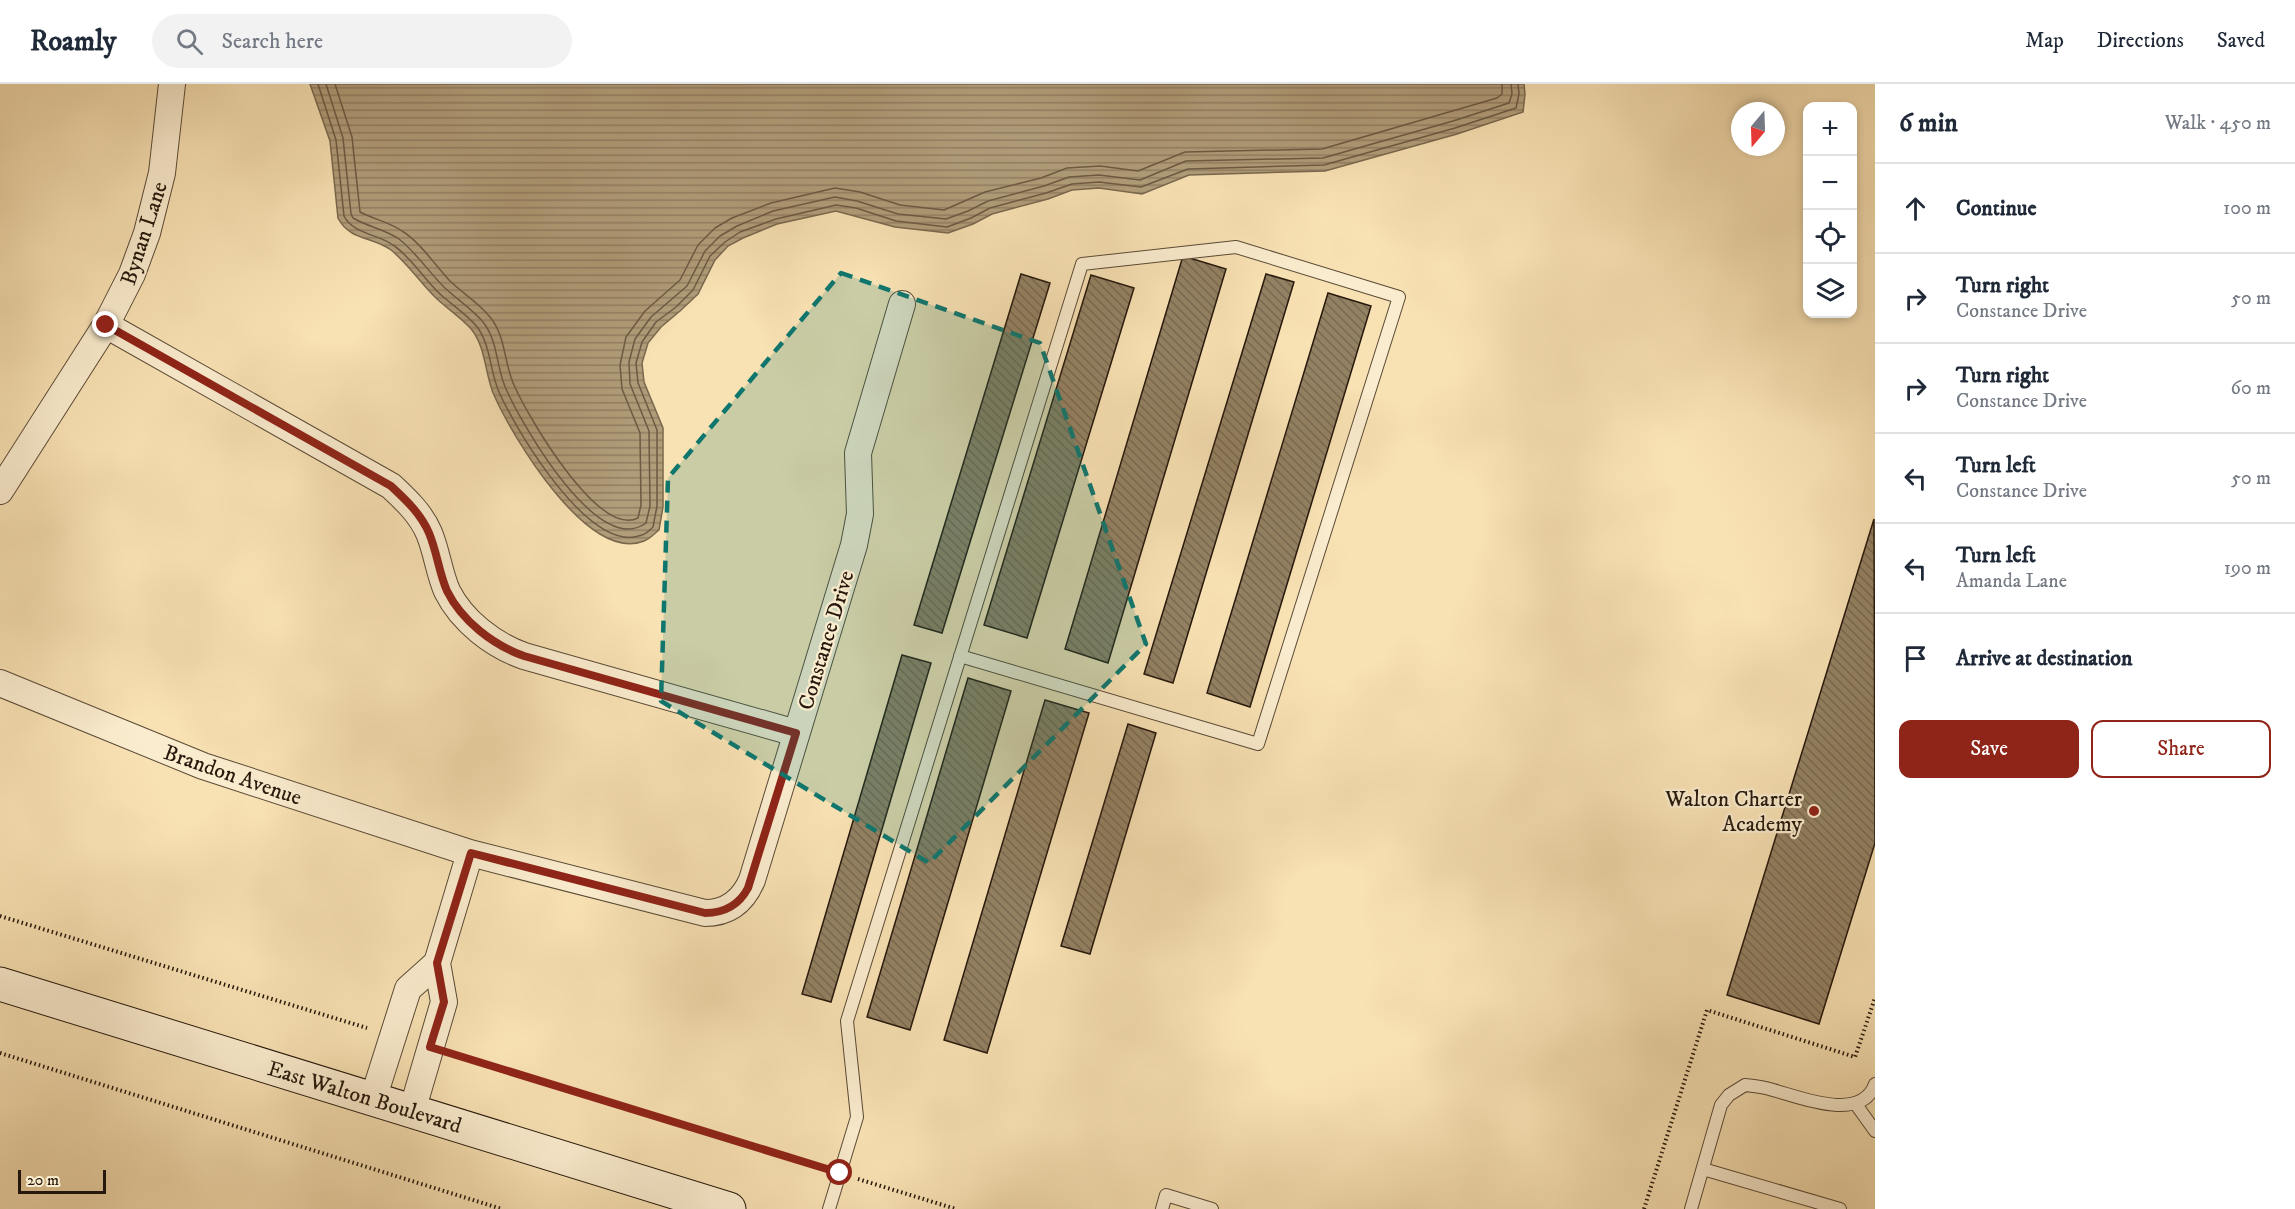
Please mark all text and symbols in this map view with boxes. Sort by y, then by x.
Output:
search box [152,14,572,68]
text: Roamly [30,24,116,59]
icon: search [173,25,206,58]
text: Search here [221,28,323,55]
text: Map [2025,28,2064,54]
text: Directions [2097,28,2184,54]
text: Saved [2217,28,2265,54]
north arrow [1731,102,1785,156]
map controls [1803,102,1857,318]
button: + [1803,102,1857,156]
text: 6 min [1899,107,1958,140]
text: Walk · 450 m [2165,111,2271,136]
button: − [1803,156,1857,210]
street label: Bynan Lane [115,178,174,289]
icon: ahead [1899,192,1932,225]
text: Continue [1956,195,2037,222]
text: 100 m [2223,196,2271,221]
button: locate [1803,210,1857,264]
button: layers [1803,264,1857,318]
text: Turn right [1956,272,2049,299]
icon: right [1899,282,1932,315]
text: 50 m [2231,286,2271,311]
text: Constance Drive [1956,299,2087,324]
route end [92,311,118,337]
text: Turn right [1956,362,2049,389]
icon: right [1899,372,1932,405]
text: 60 m [2231,376,2271,401]
text: Constance Drive [1956,389,2087,414]
text: Turn left [1956,452,2036,479]
icon: left [1899,462,1932,495]
text: 50 m [2231,466,2271,491]
text: Constance Drive [1956,479,2087,504]
text: Turn left [1956,542,2036,569]
icon: left [1899,552,1932,585]
text: 190 m [2224,556,2271,581]
street label: Constance Drive [792,568,860,713]
text: Amanda Lane [1956,569,2067,594]
icon: arrive [1899,642,1932,675]
text: Arrive at destination [1956,645,2133,672]
button: Save [1899,720,2079,778]
button: Share [2091,720,2271,778]
street label: Brandon Avenue [160,739,305,812]
place label: Walton Charter Academy [1664,786,1803,838]
marker: Walton Charter Academy [1807,804,1821,818]
street label: East Walton Boulevard [264,1055,465,1140]
route start [826,1159,852,1185]
scale bar [18,1167,106,1194]
text: 20 m [27,1170,59,1190]

